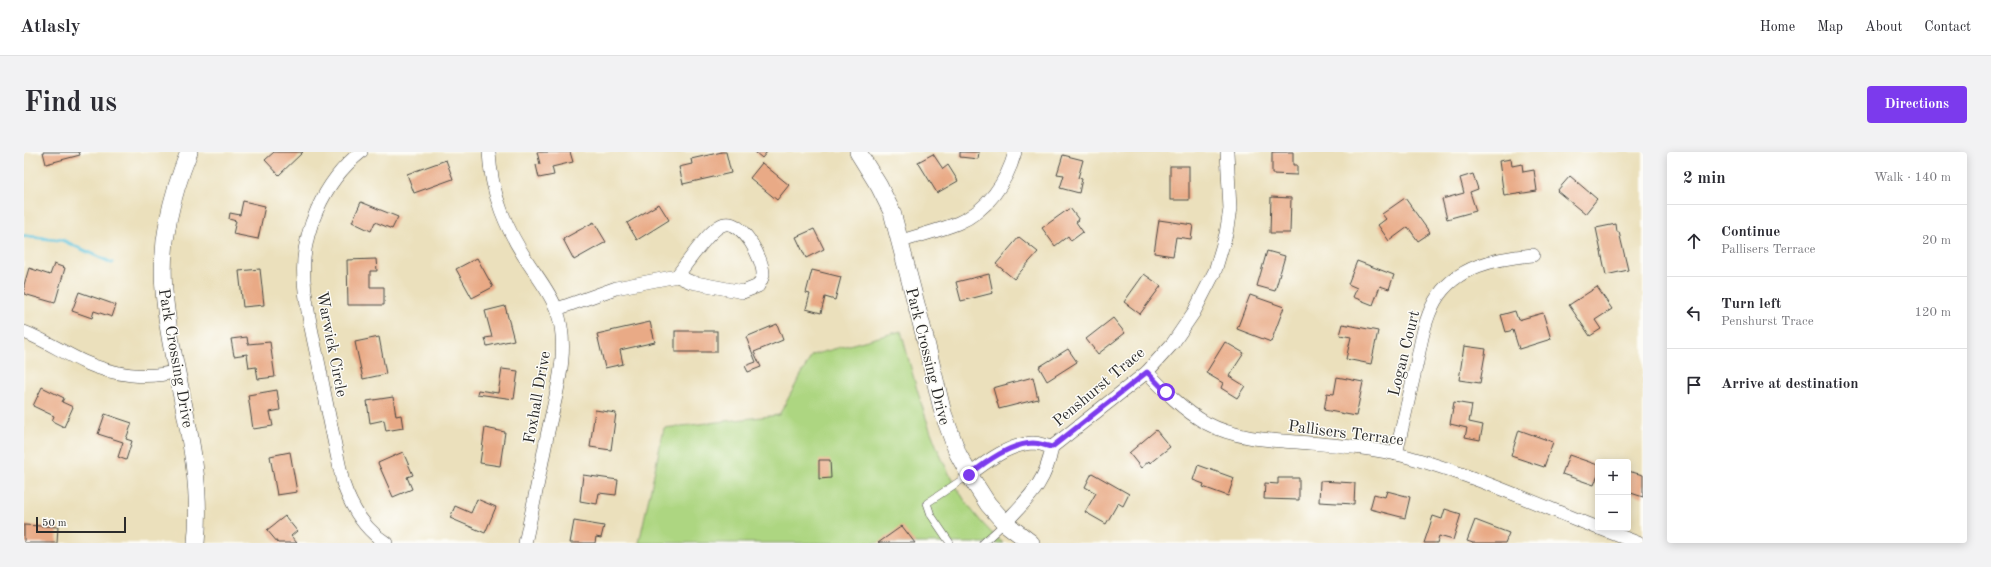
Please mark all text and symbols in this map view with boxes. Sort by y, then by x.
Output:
text: Atlasly [20,18,81,37]
text: Home [1760,20,1795,34]
text: Map [1817,20,1843,34]
text: About [1865,20,1902,34]
text: Contact [1924,20,1971,34]
button: Directions [1867,86,1967,123]
text: Find us [24,90,117,118]
text: 2 min [1683,170,1726,187]
text: Walk · 140 m [1874,171,1951,184]
text: Continue [1721,225,1780,240]
icon: ahead [1683,230,1705,252]
text: 20 m [1922,234,1951,247]
text: Pallisers Terrace [1721,243,1816,256]
street label: Park Crossing Drive [902,286,952,427]
street label: Park Crossing Drive [155,287,195,429]
street label: Warwick Circle [313,290,349,398]
text: Turn left [1721,297,1781,312]
icon: left [1683,302,1705,324]
text: 120 m [1914,306,1951,319]
street label: Logan Court [1387,309,1423,398]
text: Penshurst Trace [1721,315,1814,328]
street label: Penshurst Trace [1050,345,1148,430]
street label: Foxhall Drive [522,350,554,445]
icon: arrive [1683,374,1705,396]
text: Arrive at destination [1721,377,1859,392]
route start [1157,383,1175,401]
street label: Pallisers Terrace [1287,419,1404,449]
map controls [1595,459,1631,531]
button: + [1595,459,1631,495]
route end [960,466,978,484]
button: − [1595,495,1631,531]
scale bar [36,515,126,534]
text: 50 m [42,518,67,529]

